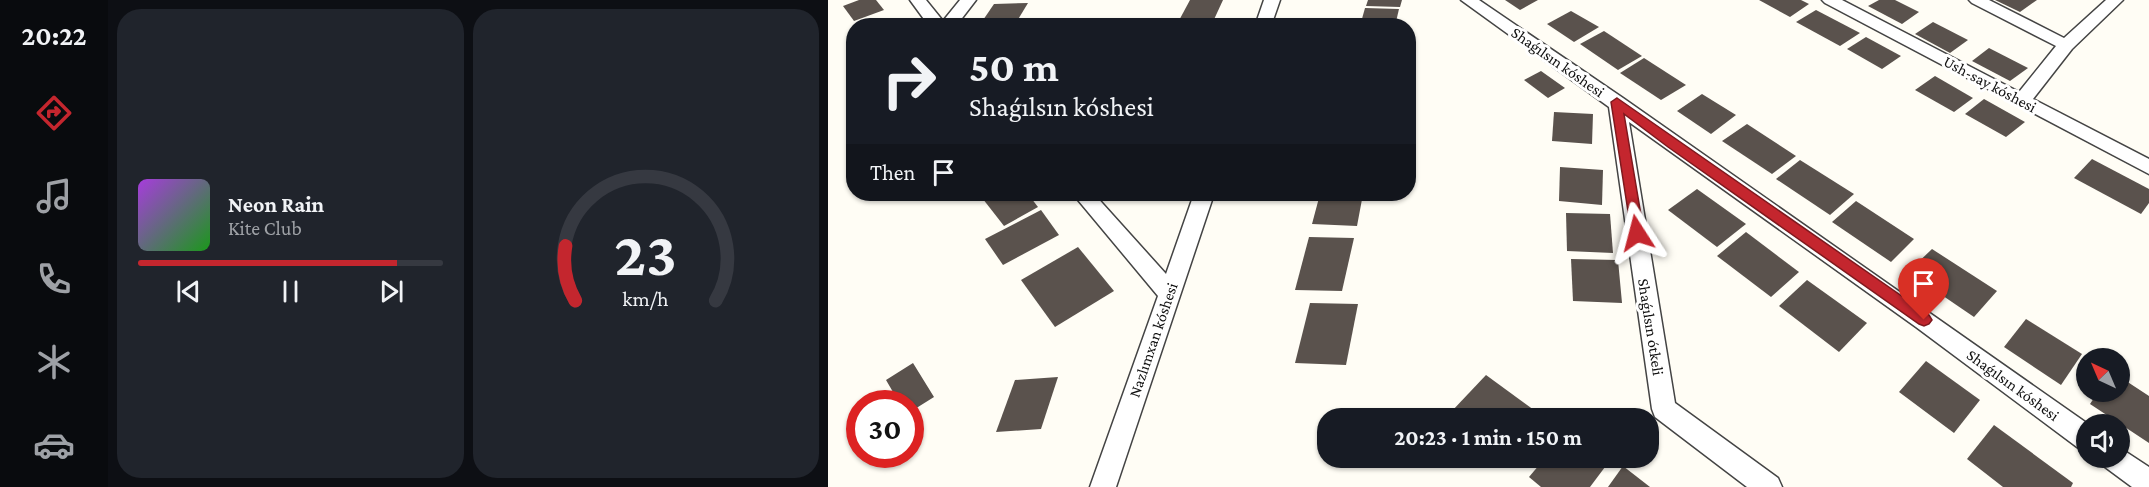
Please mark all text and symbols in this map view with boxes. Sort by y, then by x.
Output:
text: 20:22 [22,21,86,51]
street label: Shaǵılsın kóshesi [1508,24,1608,101]
icon: right [870,42,948,120]
text: 50 m [969,43,1059,90]
street label: Ush-say kóshesi [1940,52,2039,116]
icon: directions [33,92,75,134]
text: Shaǵılsın kóshesi [969,92,1154,122]
icon: arrive [927,156,960,189]
text: Then [870,160,915,185]
icon: music [33,175,75,217]
text: Neon Rain [228,192,324,217]
position arrow [1605,201,1669,265]
text: Kite Club [228,217,302,239]
text: 23 [615,219,677,288]
icon: phone [33,258,75,300]
pin [1898,258,1949,320]
icon: arrive [1907,267,1940,300]
icon: previous [172,275,205,308]
icon: pause [274,275,307,308]
icon: next [375,275,408,308]
street label: Shaǵılsın ótkeli [1634,277,1667,377]
street label: Nazlımxan kóshesi [1125,280,1181,400]
text: km/h [623,287,669,311]
icon: climate [33,341,75,383]
street label: Shaǵılsın kóshesi [1963,346,2062,425]
north arrow [2076,348,2130,402]
map controls [2076,348,2130,468]
speed limit sign: 30 [846,390,924,468]
button: sound [2076,414,2130,468]
icon: car [33,424,75,466]
text: 20:23 · 1 min · 150 m [1394,425,1582,450]

